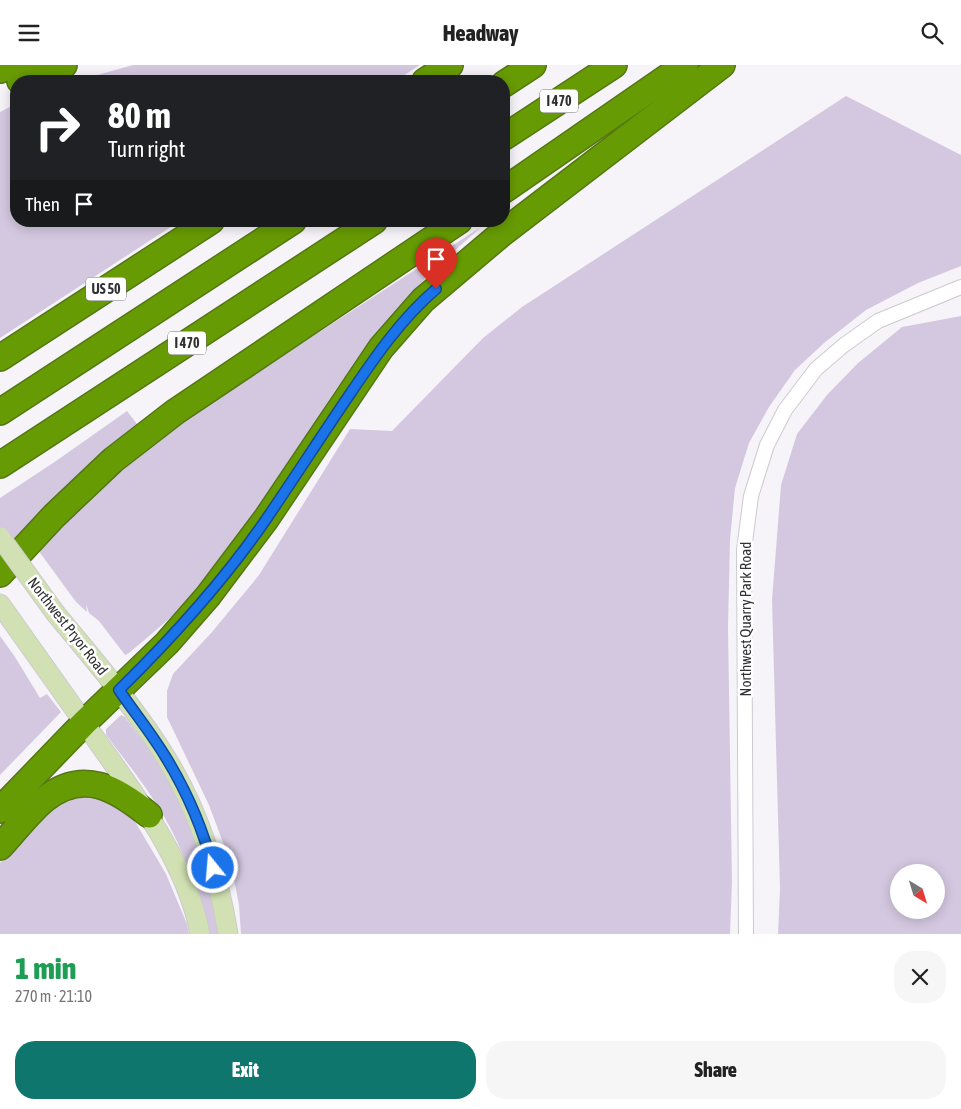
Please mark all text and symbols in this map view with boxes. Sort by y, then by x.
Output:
icon: menu [15,19,43,47]
icon: search [918,19,946,47]
text: Headway [443,20,518,46]
road number: I 470 [540,89,578,113]
icon: right [25,95,90,160]
text: 80 m [108,95,171,135]
text: Turn right [108,136,185,162]
icon: arrive [70,190,98,218]
text: Then [25,193,60,215]
pin [415,238,457,289]
icon: arrive [422,245,450,273]
road number: US 50 [86,277,126,300]
road number: I 470 [168,331,206,355]
street label: Northwest Quarry Park Road [737,542,754,696]
street label: Northwest Pryor Road [25,574,111,678]
position arrow [186,841,238,893]
north arrow [890,864,945,919]
map controls [890,864,945,919]
text: 1 min [15,951,76,985]
button: close [894,951,946,1003]
text: 270 m · 21:10 [15,987,92,1005]
button: Exit [15,1041,476,1099]
button: Share [486,1041,946,1099]

